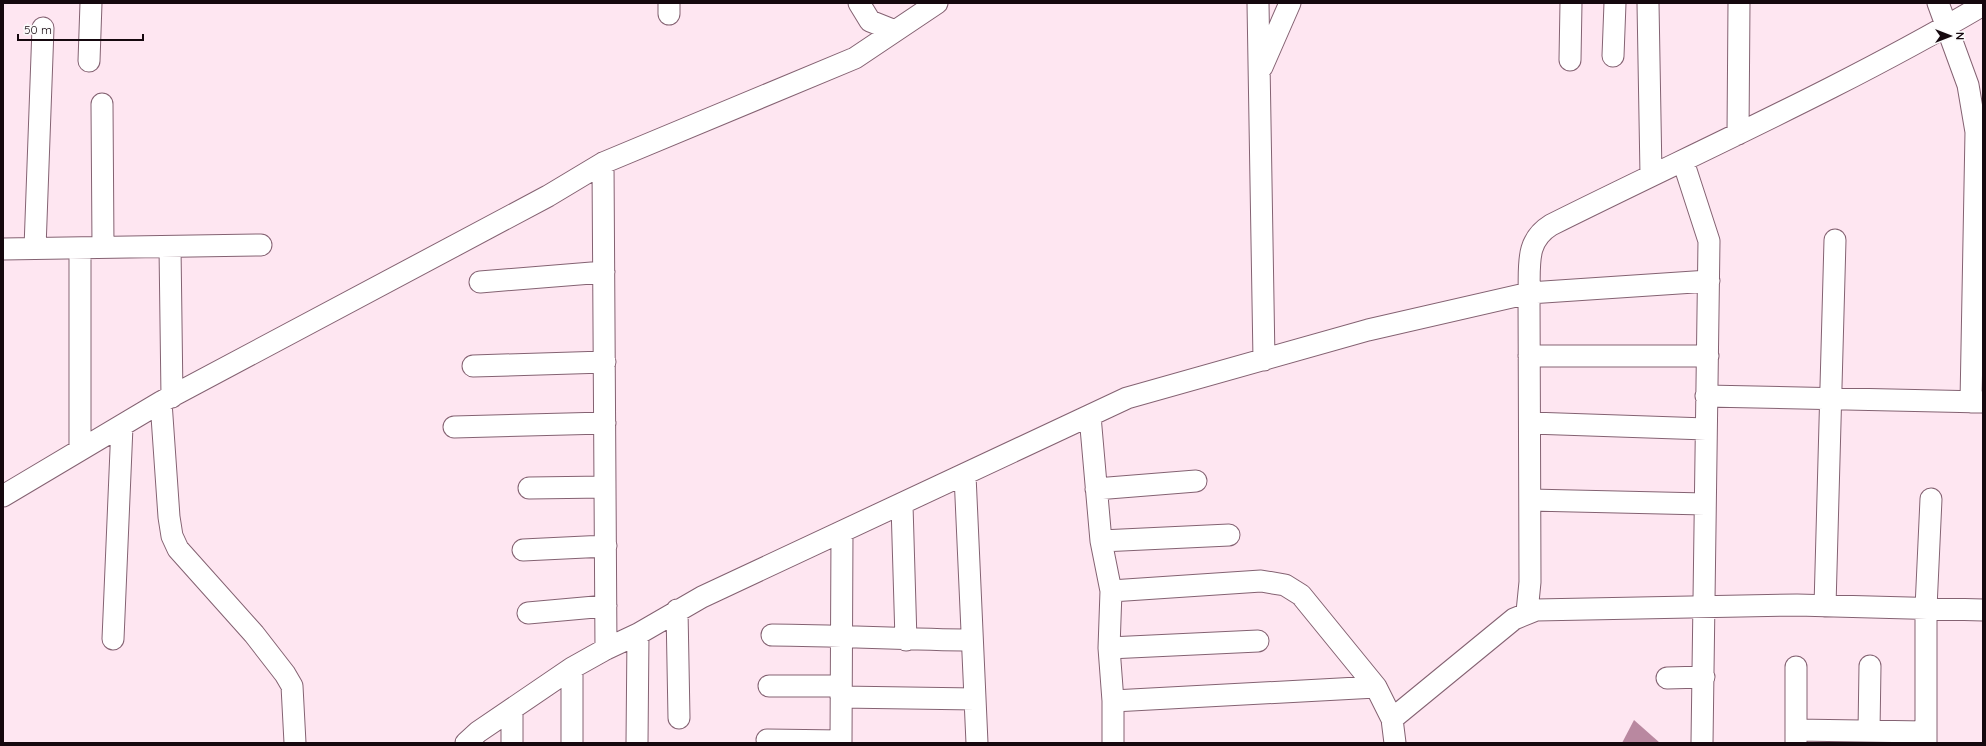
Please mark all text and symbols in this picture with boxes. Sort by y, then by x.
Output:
scale bar [18,16,143,42]
north arrow [1930,16,1970,56]
text: 50 m [24,22,52,37]
text: N [1953,32,1967,40]

